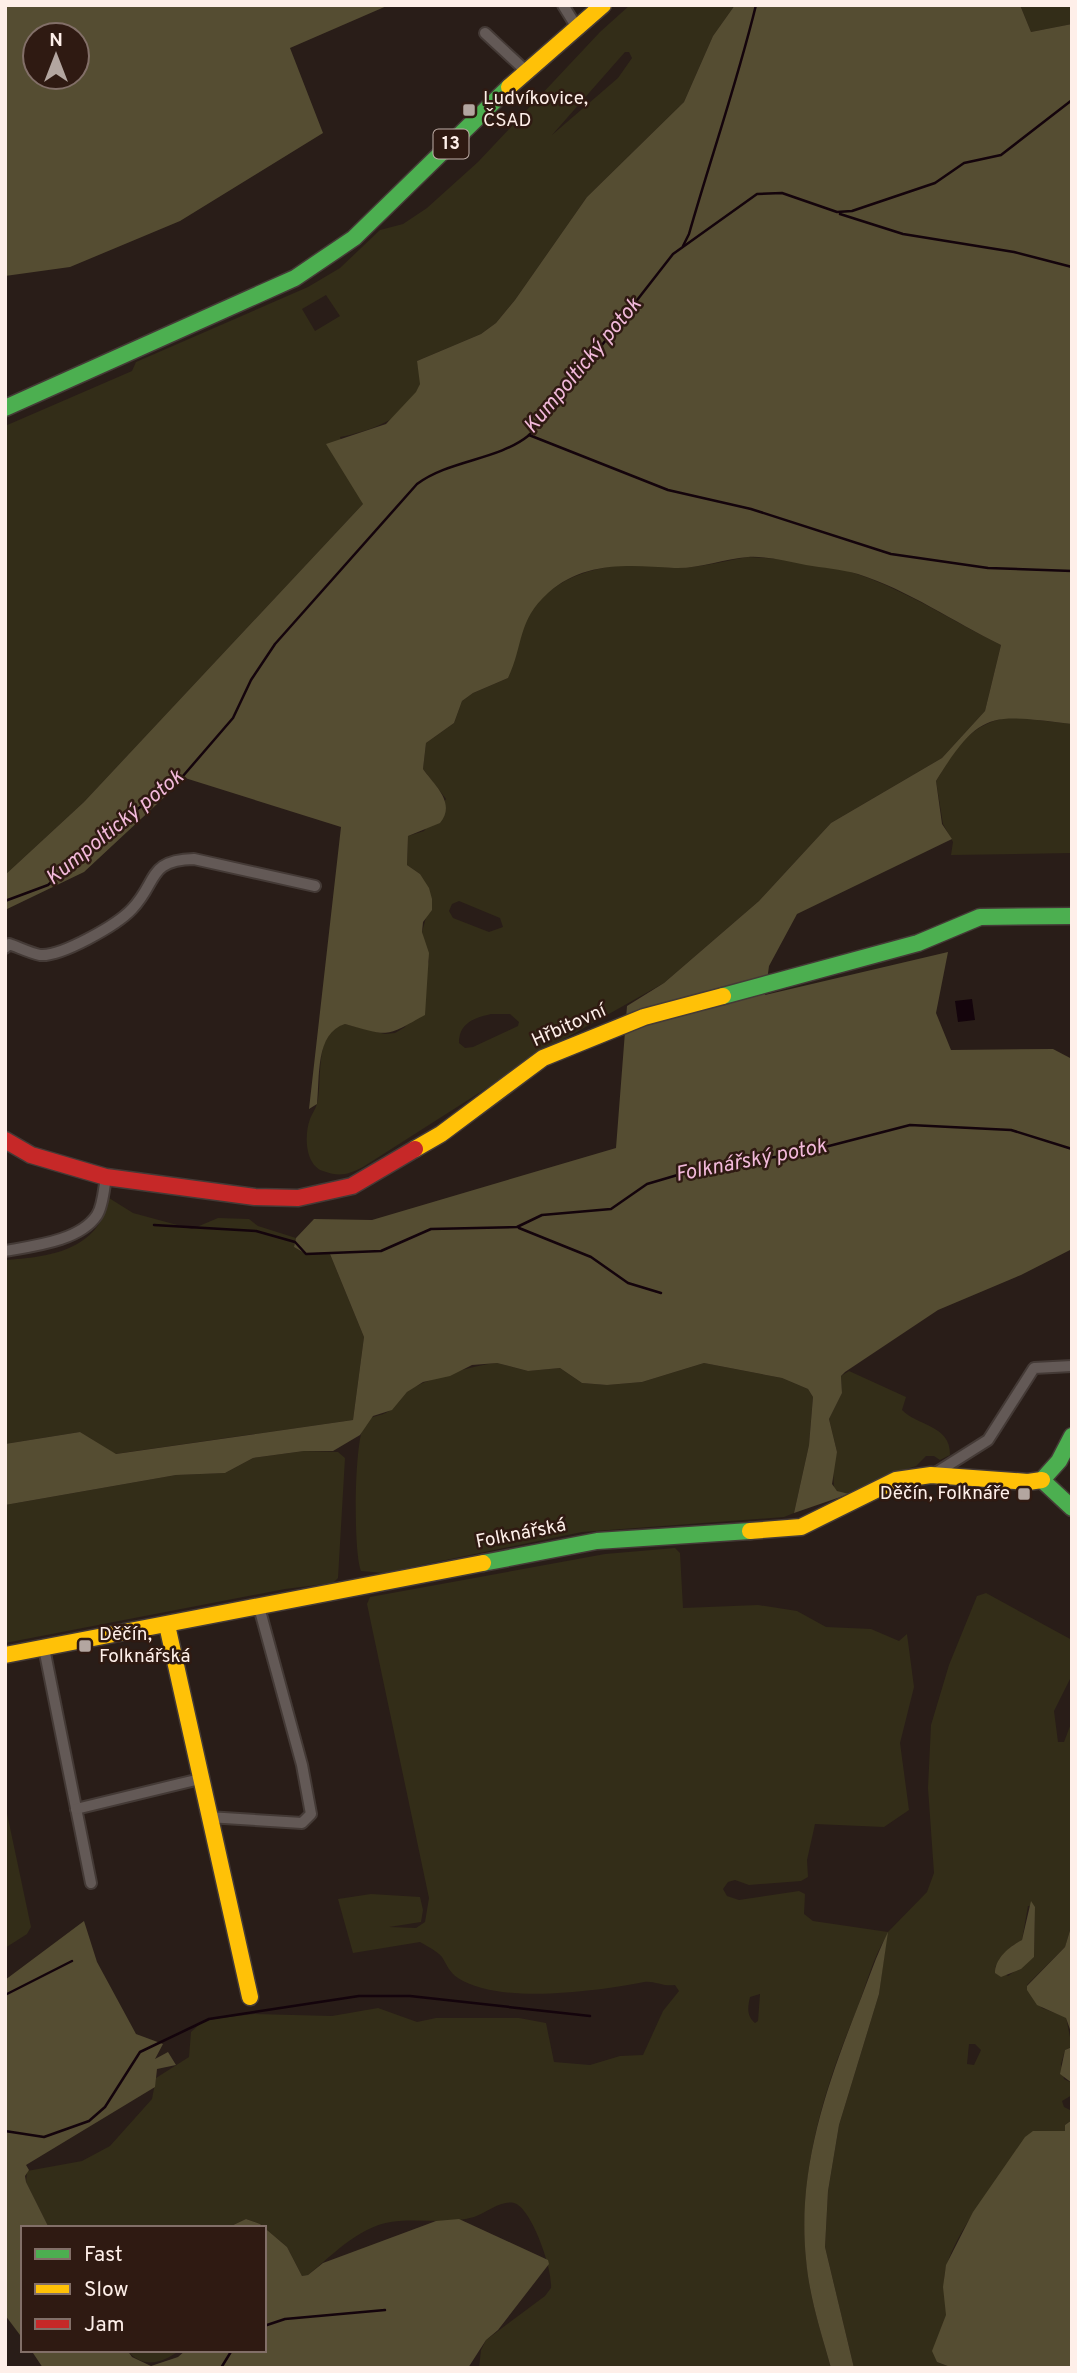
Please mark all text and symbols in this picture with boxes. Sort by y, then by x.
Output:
north arrow [21,21,91,91]
text: N [49,29,63,53]
place label: Ludvíkovice, ČSAD [483,87,588,133]
marker: Ludvíkovice, ČSAD [461,102,477,118]
road number: 13 [434,130,468,159]
water label: Kumpoltický potok [518,292,648,440]
water label: Kumpoltický potok [41,764,190,892]
street label: Hřbitovní [528,998,612,1053]
water label: Folknářský potok [673,1133,829,1189]
place label: Děčín, Folknáře [880,1482,1010,1506]
marker: Děčín, Folknáře [1016,1486,1032,1502]
street label: Folknářská [474,1513,568,1555]
place label: Děčín, Folknářská [99,1623,191,1669]
marker: Děčín, Folknářská [77,1638,93,1654]
legend [21,2226,266,2352]
text: Fast [84,2242,123,2269]
text: Slow [84,2277,129,2304]
text: Jam [84,2312,125,2339]

